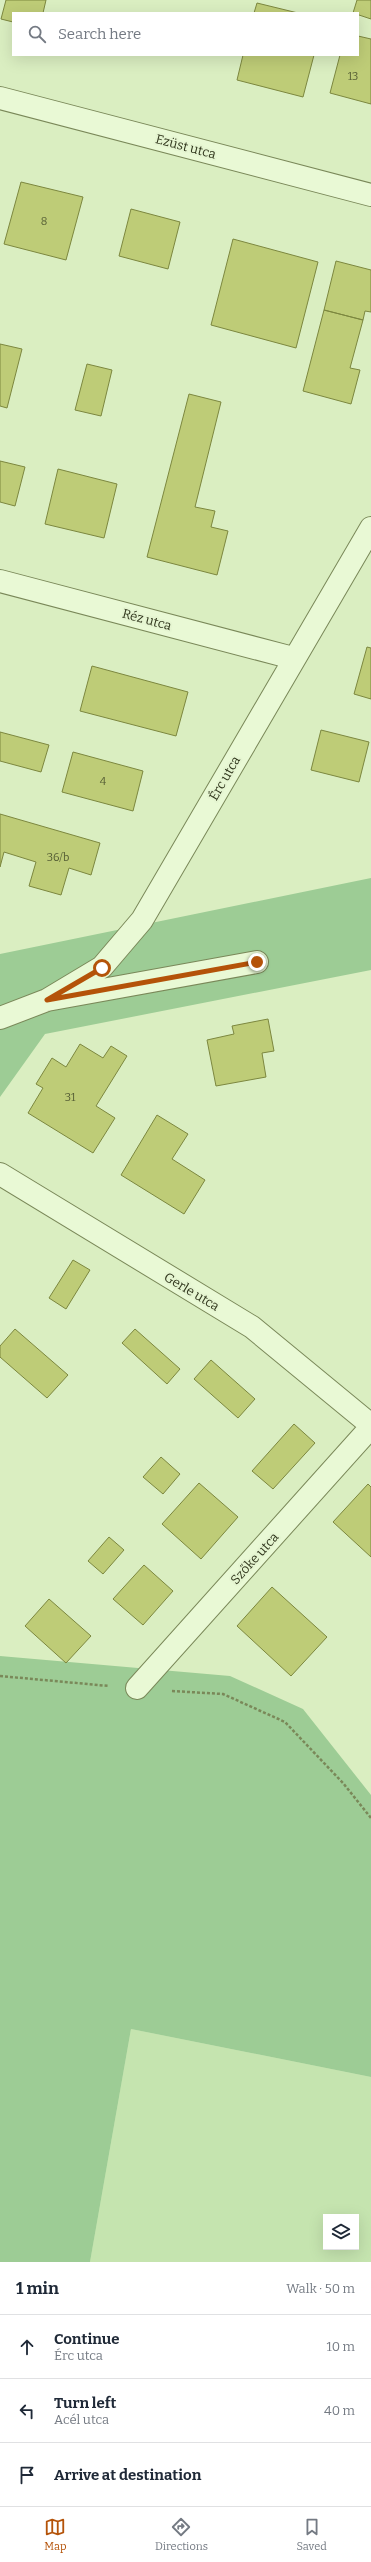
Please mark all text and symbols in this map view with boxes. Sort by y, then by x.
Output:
search box [12,12,359,56]
icon: search [26,23,48,45]
text: Search here [58,25,141,43]
house number: 13 [348,70,358,83]
street label: Ezüst utca [154,131,218,162]
house number: 8 [41,215,47,228]
street label: Réz utca [121,606,173,633]
street label: Érc utca [206,753,243,803]
house number: 4 [100,775,107,788]
house number: 36/b [47,851,69,864]
route end [248,953,266,971]
route start [93,959,111,977]
house number: 31 [65,1091,76,1104]
street label: Gerle utca [161,1269,222,1314]
street label: Szőke utca [227,1529,281,1587]
map controls [323,2214,359,2250]
button: layers [323,2214,359,2250]
text: 1 min [16,2278,59,2299]
text: Walk · 50 m [286,2281,355,2296]
text: Continue [54,2330,120,2348]
icon: ahead [16,2336,38,2358]
text: 10 m [326,2339,355,2354]
text: Érc utca [54,2348,103,2363]
text: Turn left [54,2394,116,2412]
icon: left [16,2400,38,2422]
text: 40 m [324,2403,355,2418]
text: Acél utca [54,2412,109,2427]
icon: arrive [16,2464,38,2486]
text: Arrive at destination [54,2466,201,2484]
tab: Map [44,2516,66,2553]
tab: Directions [155,2516,208,2553]
tab: Saved [296,2516,327,2553]

